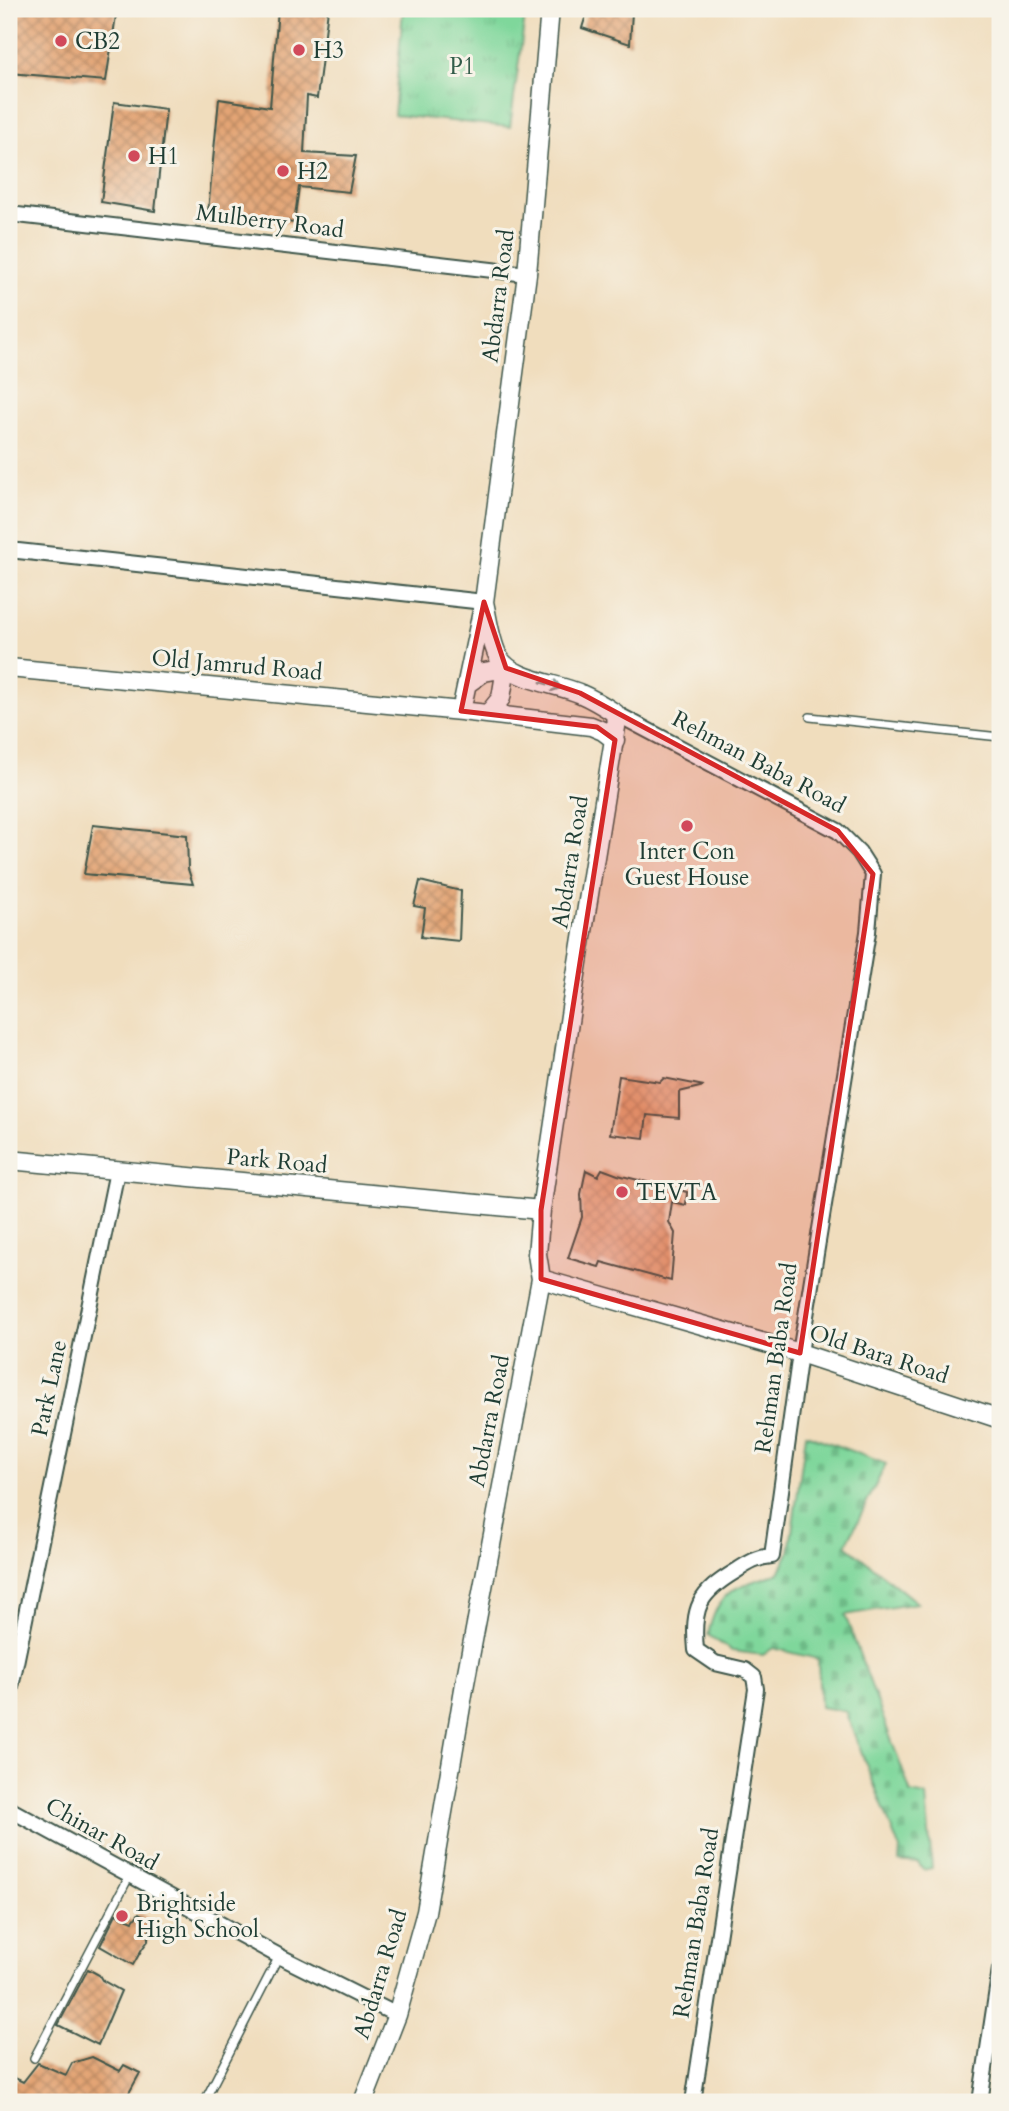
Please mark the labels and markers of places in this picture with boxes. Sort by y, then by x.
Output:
place label: CB2 [75,26,120,57]
marker: CB2 [53,33,69,49]
place label: H3 [313,35,344,66]
marker: H3 [291,42,307,58]
place label: H1 [148,141,179,172]
marker: H1 [126,148,142,164]
place label: H2 [297,156,328,187]
marker: H2 [275,163,291,179]
marker: Inter Con Guest House [679,818,695,834]
place label: Inter Con Guest House [625,836,749,893]
place label: TEVTA [636,1177,718,1208]
marker: TEVTA [614,1184,630,1200]
place label: Brightside High School [136,1888,259,1945]
marker: Brightside High School [114,1908,130,1924]

